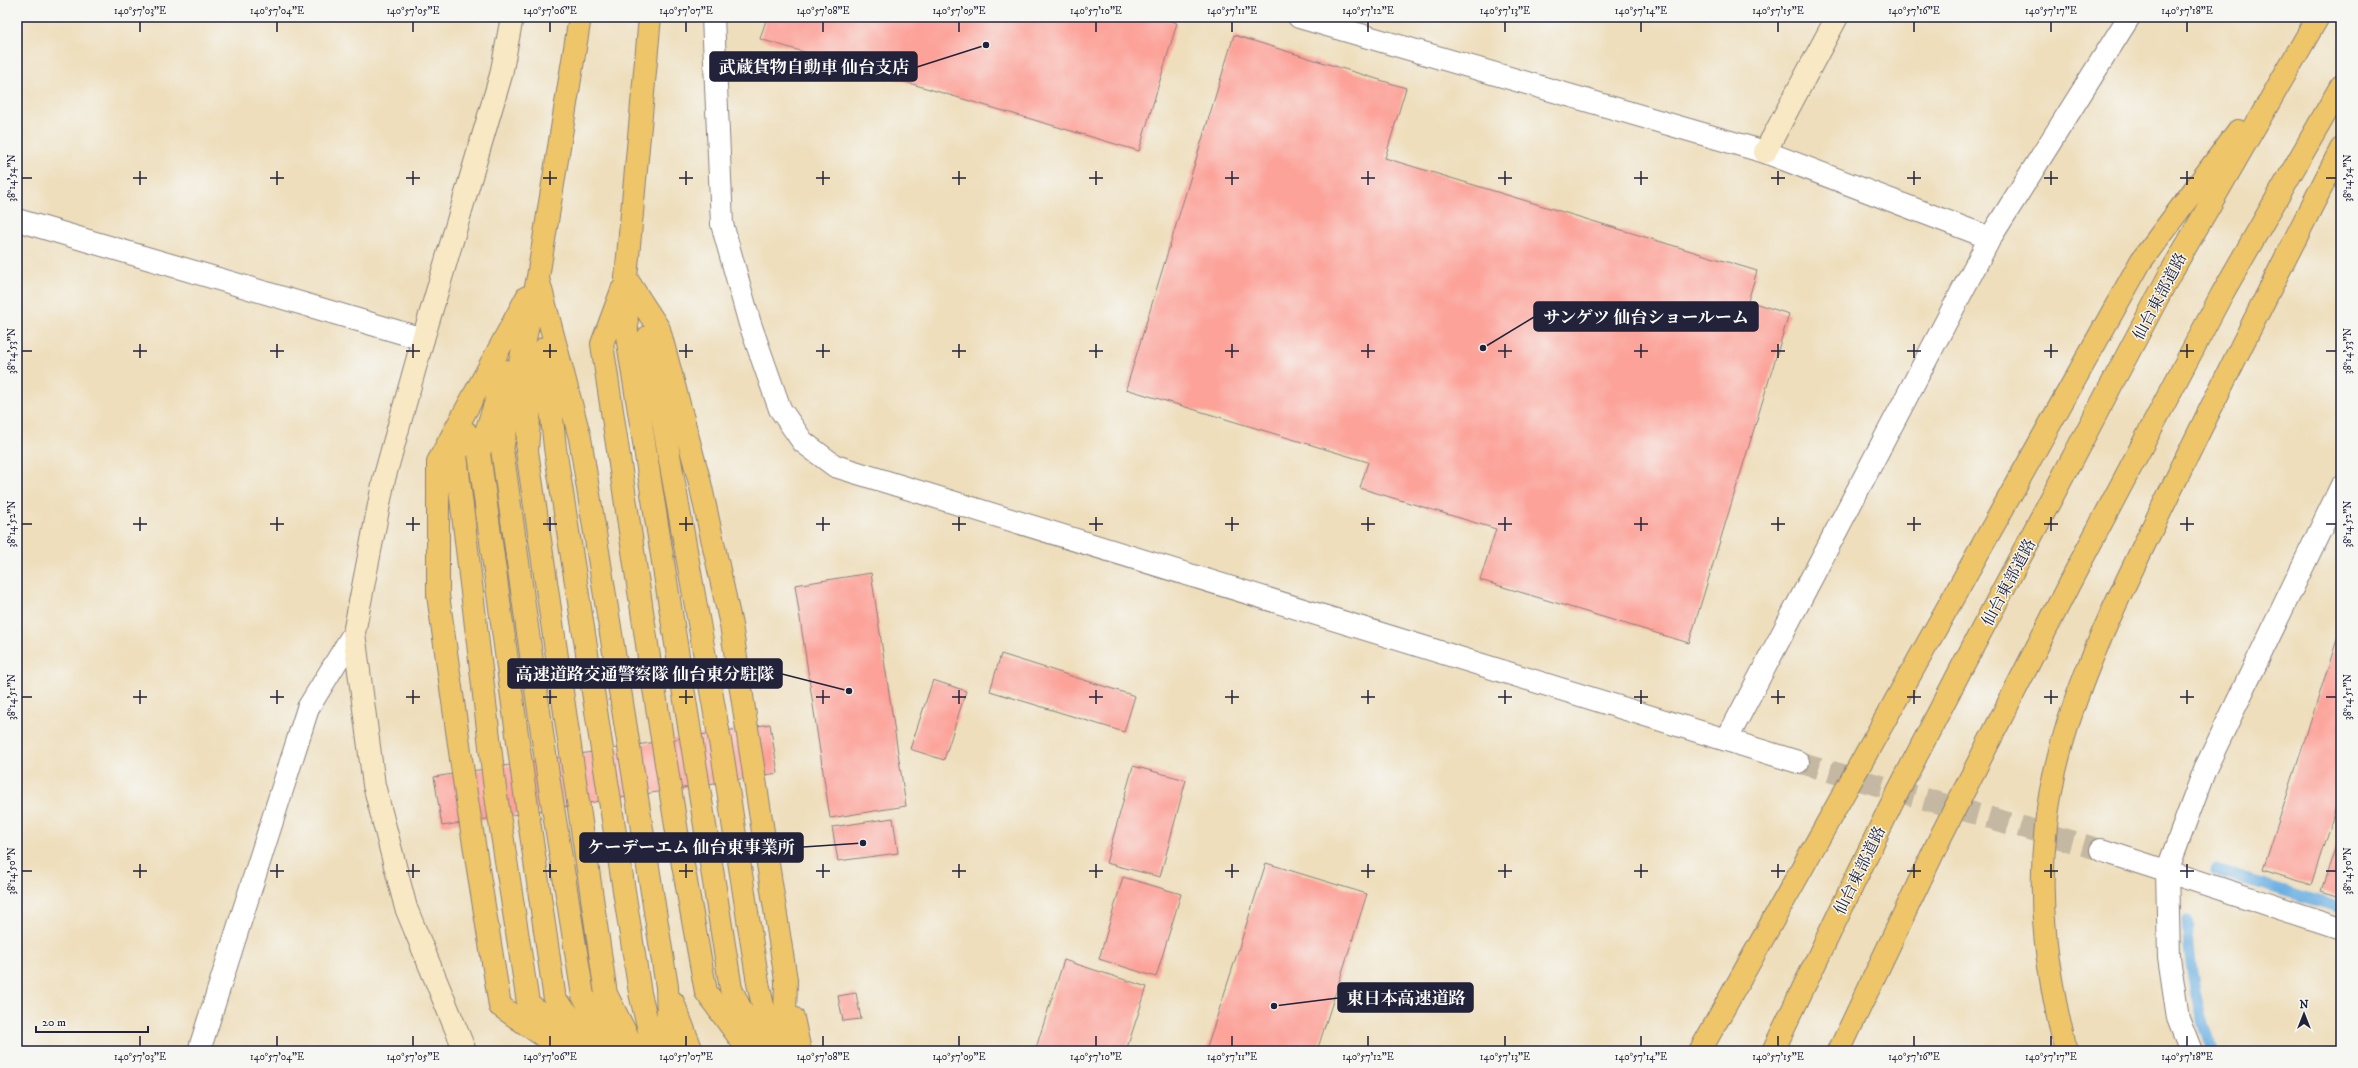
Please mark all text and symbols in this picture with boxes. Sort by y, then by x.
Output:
text: 140°57'03"E [114,5,166,17]
text: 140°57'04"E [250,5,304,17]
text: 140°57'05"E [386,5,440,17]
text: 140°57'06"E [523,5,577,17]
text: 140°57'07"E [659,5,713,17]
text: 140°57'08"E [796,5,850,17]
text: 140°57'09"E [932,5,986,17]
text: 140°57'10"E [1070,5,1122,17]
text: 140°57'11"E [1207,5,1257,17]
text: 140°57'12"E [1342,5,1394,17]
text: 140°57'13"E [1480,5,1530,17]
text: 140°57'14"E [1615,5,1667,17]
text: 140°57'15"E [1752,5,1804,17]
text: 140°57'16"E [1888,5,1940,17]
text: 140°57'17"E [2025,5,2077,17]
text: 140°57'18"E [2161,5,2213,17]
callout: 武蔵貨物自動車 仙台支店 [710,52,917,81]
text: 武蔵貨物自動車 仙台支店 [719,57,909,79]
text: 38°14'54"N [6,154,18,202]
text: 38°14'54"N [2342,154,2354,202]
street label: 仙台東部道路 [2129,249,2191,344]
callout: サンゲツ 仙台ショールーム [1534,302,1758,331]
text: サンゲツ 仙台ショールーム [1543,307,1749,329]
text: 38°14'53"N [6,328,18,374]
text: 38°14'53"N [2342,328,2354,374]
text: 38°14'52"N [6,501,18,547]
text: 38°14'52"N [2342,501,2354,547]
street label: 仙台東部道路 [1978,535,2040,630]
callout: 高速道路交通警察隊 仙台東分駐隊 [508,659,782,688]
text: 高速道路交通警察隊 仙台東分駐隊 [516,664,774,686]
text: 38°14'51"N [6,674,18,720]
text: 38°14'51"N [2342,674,2354,720]
street label: 仙台東部道路 [1830,823,1890,918]
callout: ケーデーエム 仙台東事業所 [580,833,803,862]
text: ケーデーエム 仙台東事業所 [587,837,795,859]
text: 38°14'50"N [6,847,18,895]
text: 38°14'50"N [2342,847,2354,895]
callout: 東日本高速道路 [1338,983,1473,1012]
text: 東日本高速道路 [1347,988,1466,1010]
north arrow [2284,994,2324,1034]
text: N [2299,998,2309,1012]
scale bar [36,1008,148,1034]
text: 20 m [42,1015,66,1030]
text: 140°57'03"E [114,1051,166,1063]
text: 140°57'04"E [250,1051,304,1063]
text: 140°57'05"E [386,1051,440,1063]
text: 140°57'06"E [523,1051,577,1063]
text: 140°57'07"E [659,1051,713,1063]
text: 140°57'08"E [796,1051,850,1063]
text: 140°57'09"E [932,1051,986,1063]
text: 140°57'10"E [1070,1051,1122,1063]
text: 140°57'11"E [1207,1051,1257,1063]
text: 140°57'12"E [1342,1051,1394,1063]
text: 140°57'13"E [1480,1051,1530,1063]
text: 140°57'14"E [1615,1051,1667,1063]
text: 140°57'15"E [1752,1051,1804,1063]
text: 140°57'16"E [1888,1051,1940,1063]
text: 140°57'17"E [2025,1051,2077,1063]
text: 140°57'18"E [2161,1051,2213,1063]

